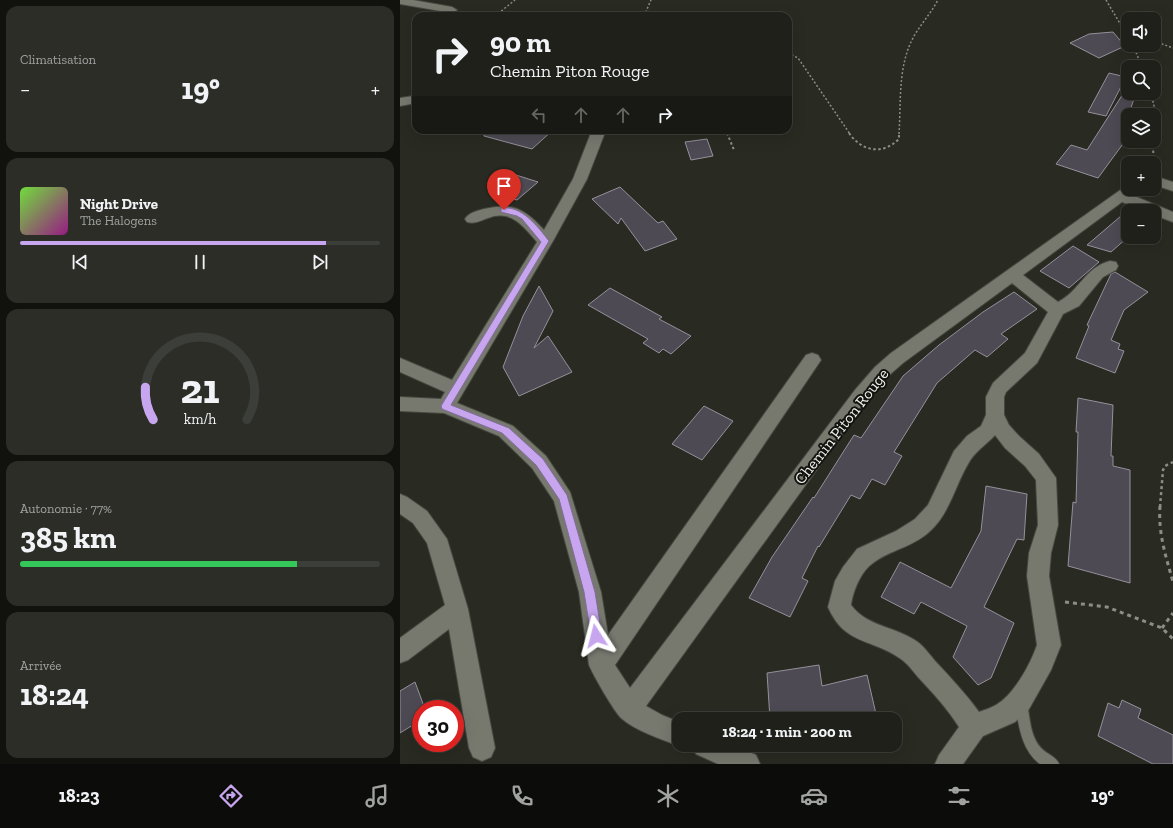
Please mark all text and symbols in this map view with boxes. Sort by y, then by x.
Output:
map controls [1121,12,1161,244]
button: sound [1121,12,1161,52]
text: 90 m [490,26,551,59]
icon: right [424,28,476,80]
text: Climatisation [20,52,96,67]
text: Chemin Piton Rouge [490,60,649,82]
button: search [1121,60,1161,100]
text: 19° [181,71,220,107]
text: − [20,76,30,103]
text: + [371,76,380,103]
icon: left [528,104,550,126]
icon: ahead [570,104,592,126]
icon: ahead [612,104,634,126]
icon: right [654,104,676,126]
button: layers [1121,108,1161,148]
button: + [1121,156,1161,196]
pin [487,169,521,210]
icon: arrive [493,175,515,197]
text: Night Drive [80,195,158,213]
button: − [1121,204,1161,244]
text: The Halogens [80,213,157,228]
icon: previous [69,251,91,273]
icon: pause [189,251,211,273]
icon: next [309,251,331,273]
text: 21 [180,364,220,414]
street label: Chemin Piton Rouge [790,365,892,488]
text: km/h [184,411,216,428]
text: Autonomie · 77% [20,501,112,516]
text: 385 km [20,520,116,556]
position arrow [575,615,617,657]
text: Arrivée [20,658,61,673]
text: 18:24 [20,677,89,713]
speed limit sign: 30 [412,700,464,752]
text: 18:24 · 1 min · 200 m [722,723,852,741]
icon: directions [217,782,245,810]
icon: music [363,782,391,810]
icon: phone [508,782,536,810]
icon: climate [654,782,682,810]
icon: car [800,782,828,810]
icon: filters [945,782,973,810]
text: 18:23 [59,785,100,807]
text: 19° [1091,785,1114,807]

